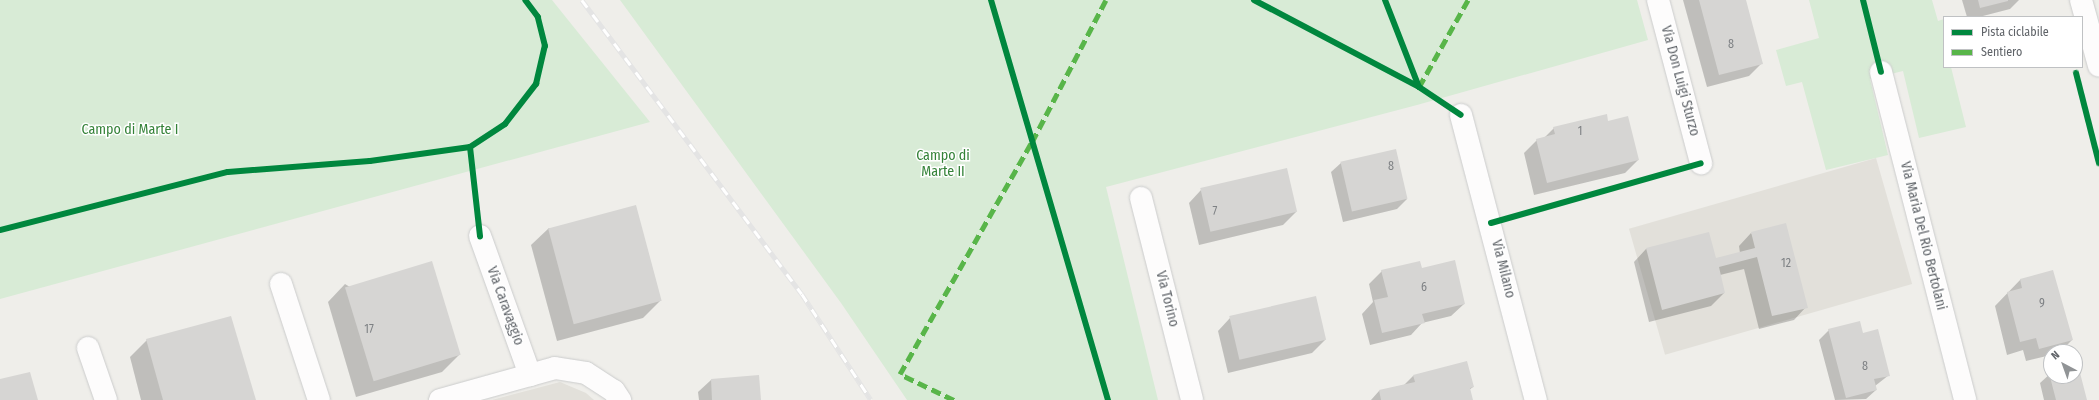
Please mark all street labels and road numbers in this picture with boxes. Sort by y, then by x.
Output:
street label: Via Don Luigi Sturzo [1657,24,1703,138]
street label: Via Maria Del Rio Bertolani [1896,160,1950,312]
street label: Via Milano [1488,238,1518,300]
street label: Via Caravaggio [483,264,527,348]
street label: Via Torino [1152,269,1182,329]

